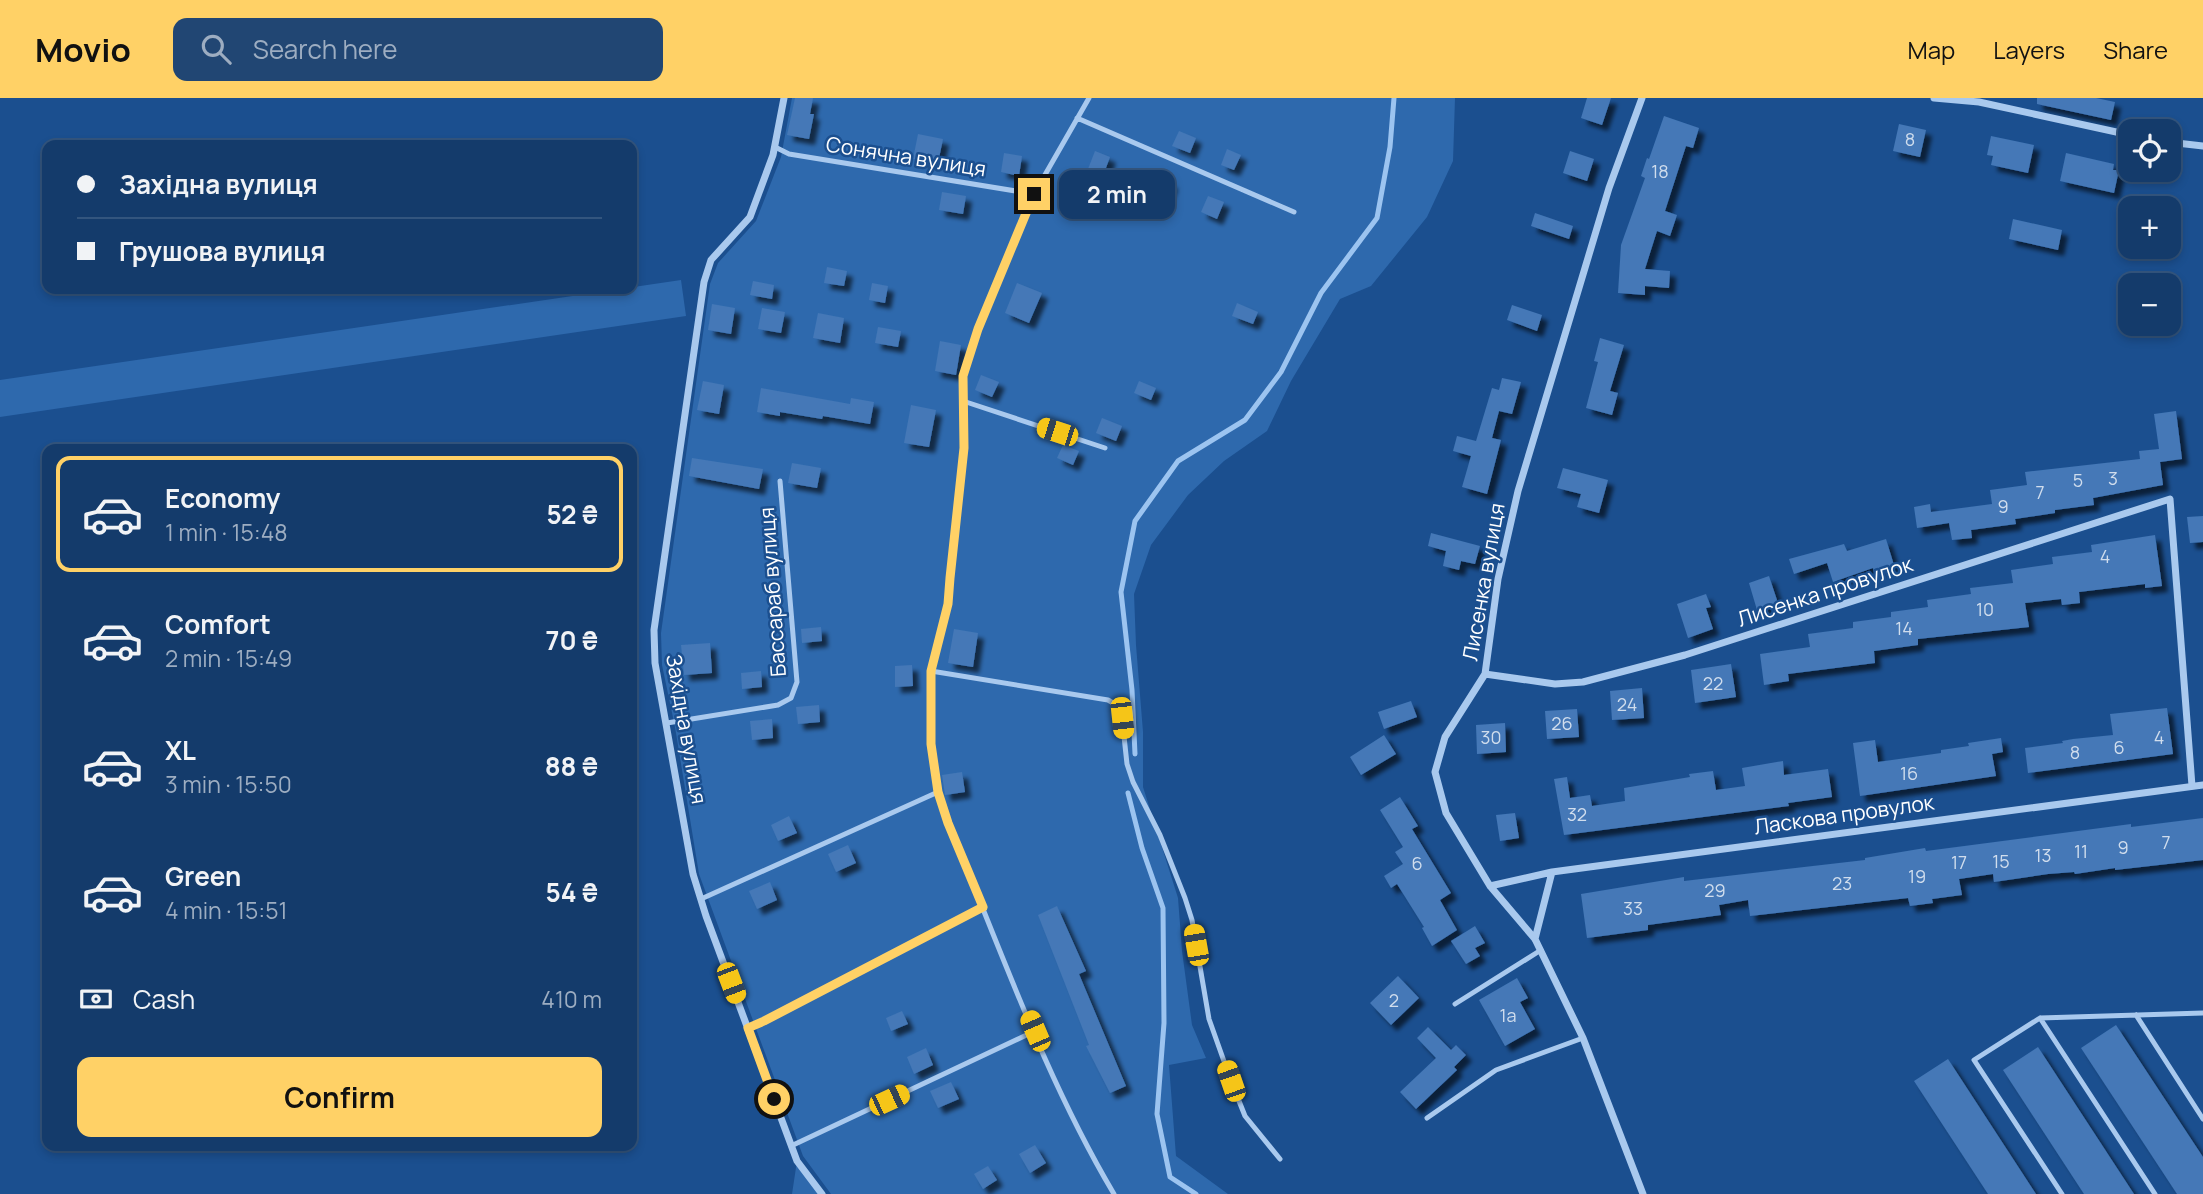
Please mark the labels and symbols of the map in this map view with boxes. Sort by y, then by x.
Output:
house number: 8 [1905,127,1915,151]
street label: Сонячна вулиця [824,130,988,182]
house number: 18 [1651,159,1669,183]
callout: 2 min [1058,170,1174,218]
route end [1018,178,1050,210]
car [1034,416,1081,448]
house number: 3 [2108,466,2118,490]
house number: 5 [2073,468,2083,492]
house number: 7 [2035,480,2045,504]
house number: 9 [1997,494,2009,518]
street label: Лисенка вулиця [1455,501,1511,663]
street label: Бассараб вулиця [752,506,792,678]
house number: 4 [2100,544,2110,568]
street label: Лисенка провулок [1733,549,1917,633]
house number: 10 [1976,597,1994,621]
house number: 14 [1895,616,1913,640]
street label: Західна вулиця [660,652,714,806]
house number: 22 [1703,671,1723,695]
house number: 24 [1617,692,1637,716]
car [1110,696,1135,740]
house number: 26 [1551,711,1573,735]
house number: 30 [1481,725,1501,749]
house number: 4 [2154,725,2164,749]
house number: 6 [2113,735,2125,759]
house number: 8 [2070,740,2080,764]
house number: 16 [1900,761,1918,785]
street label: Ласкова провулок [1752,787,1936,840]
house number: 32 [1567,802,1587,826]
house number: 7 [2161,830,2171,854]
house number: 9 [2117,835,2129,859]
house number: 11 [2074,839,2088,863]
house number: 13 [2035,843,2051,867]
house number: 15 [1992,849,2010,873]
house number: 17 [1951,850,1967,874]
house number: 6 [1411,851,1423,875]
house number: 19 [1908,864,1926,888]
house number: 23 [1832,871,1852,895]
house number: 29 [1704,878,1726,902]
house number: 33 [1623,896,1643,920]
car [1183,922,1210,968]
car [714,960,749,1006]
house number: 2 [1389,988,1399,1012]
house number: 1а [1499,1003,1517,1027]
car [1018,1008,1053,1054]
car [1215,1058,1248,1104]
car [866,1082,913,1118]
route start [758,1083,790,1115]

